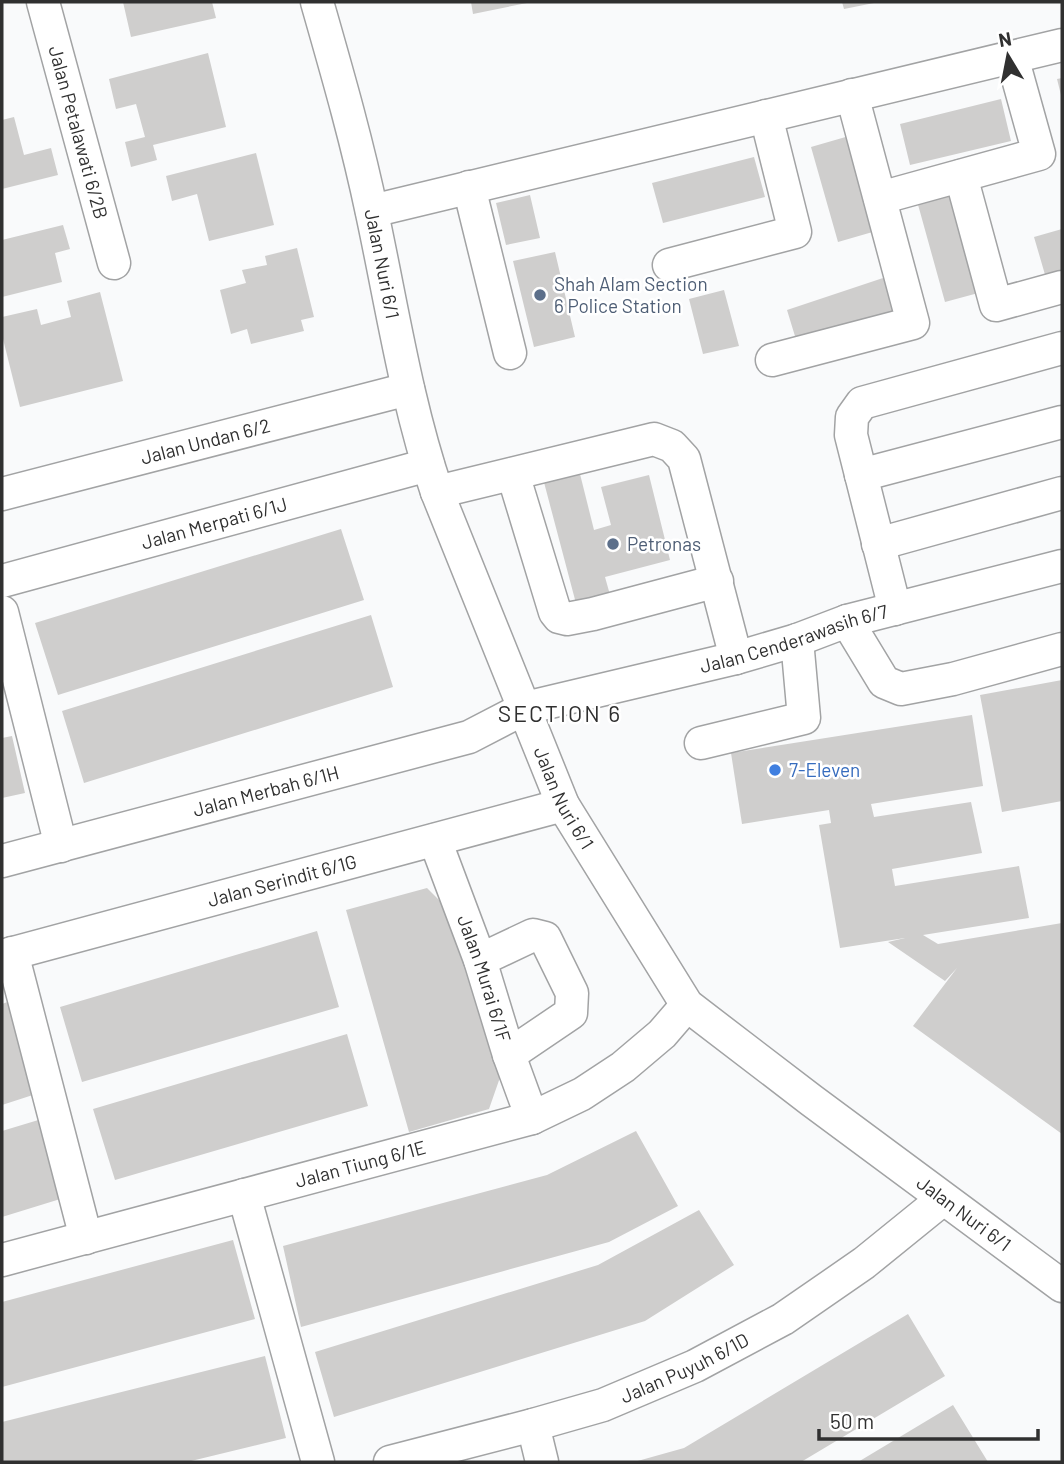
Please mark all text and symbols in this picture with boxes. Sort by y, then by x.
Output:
north arrow [973,21,1043,91]
text: N [997,26,1013,51]
street label: Jalan Petalawati 6/2B [44,43,113,221]
street label: Jalan Nuri 6/1 [360,207,405,321]
place label: Shah Alam Section 6 Police Station [554,272,708,317]
marker: Shah Alam Section 6 Police Station [532,287,548,303]
street label: Jalan Undan 6/2 [138,413,272,469]
street label: Jalan Merpati 6/1J [139,492,290,554]
place label: Petronas [627,532,701,555]
marker: Petronas [605,536,621,552]
street label: Jalan Cenderawasih 6/7 [697,599,890,677]
district label: SECTION 6 [498,699,622,727]
street label: Jalan Nuri 6/1 [530,743,599,853]
place label: 7-Eleven [789,758,860,781]
street label: Jalan Merbah 6/1H [190,760,341,821]
marker: 7-Eleven [767,762,783,778]
street label: Jalan Serindit 6/1G [205,849,359,911]
street label: Jalan Murai 6/1F [453,911,516,1045]
street label: Jalan Tiung 6/1E [292,1135,428,1192]
street label: Jalan Nuri 6/1 [913,1170,1016,1255]
street label: Jalan Puyuh 6/1D [617,1328,752,1407]
scale bar [819,1398,1038,1442]
text: 50 m [830,1408,874,1433]

